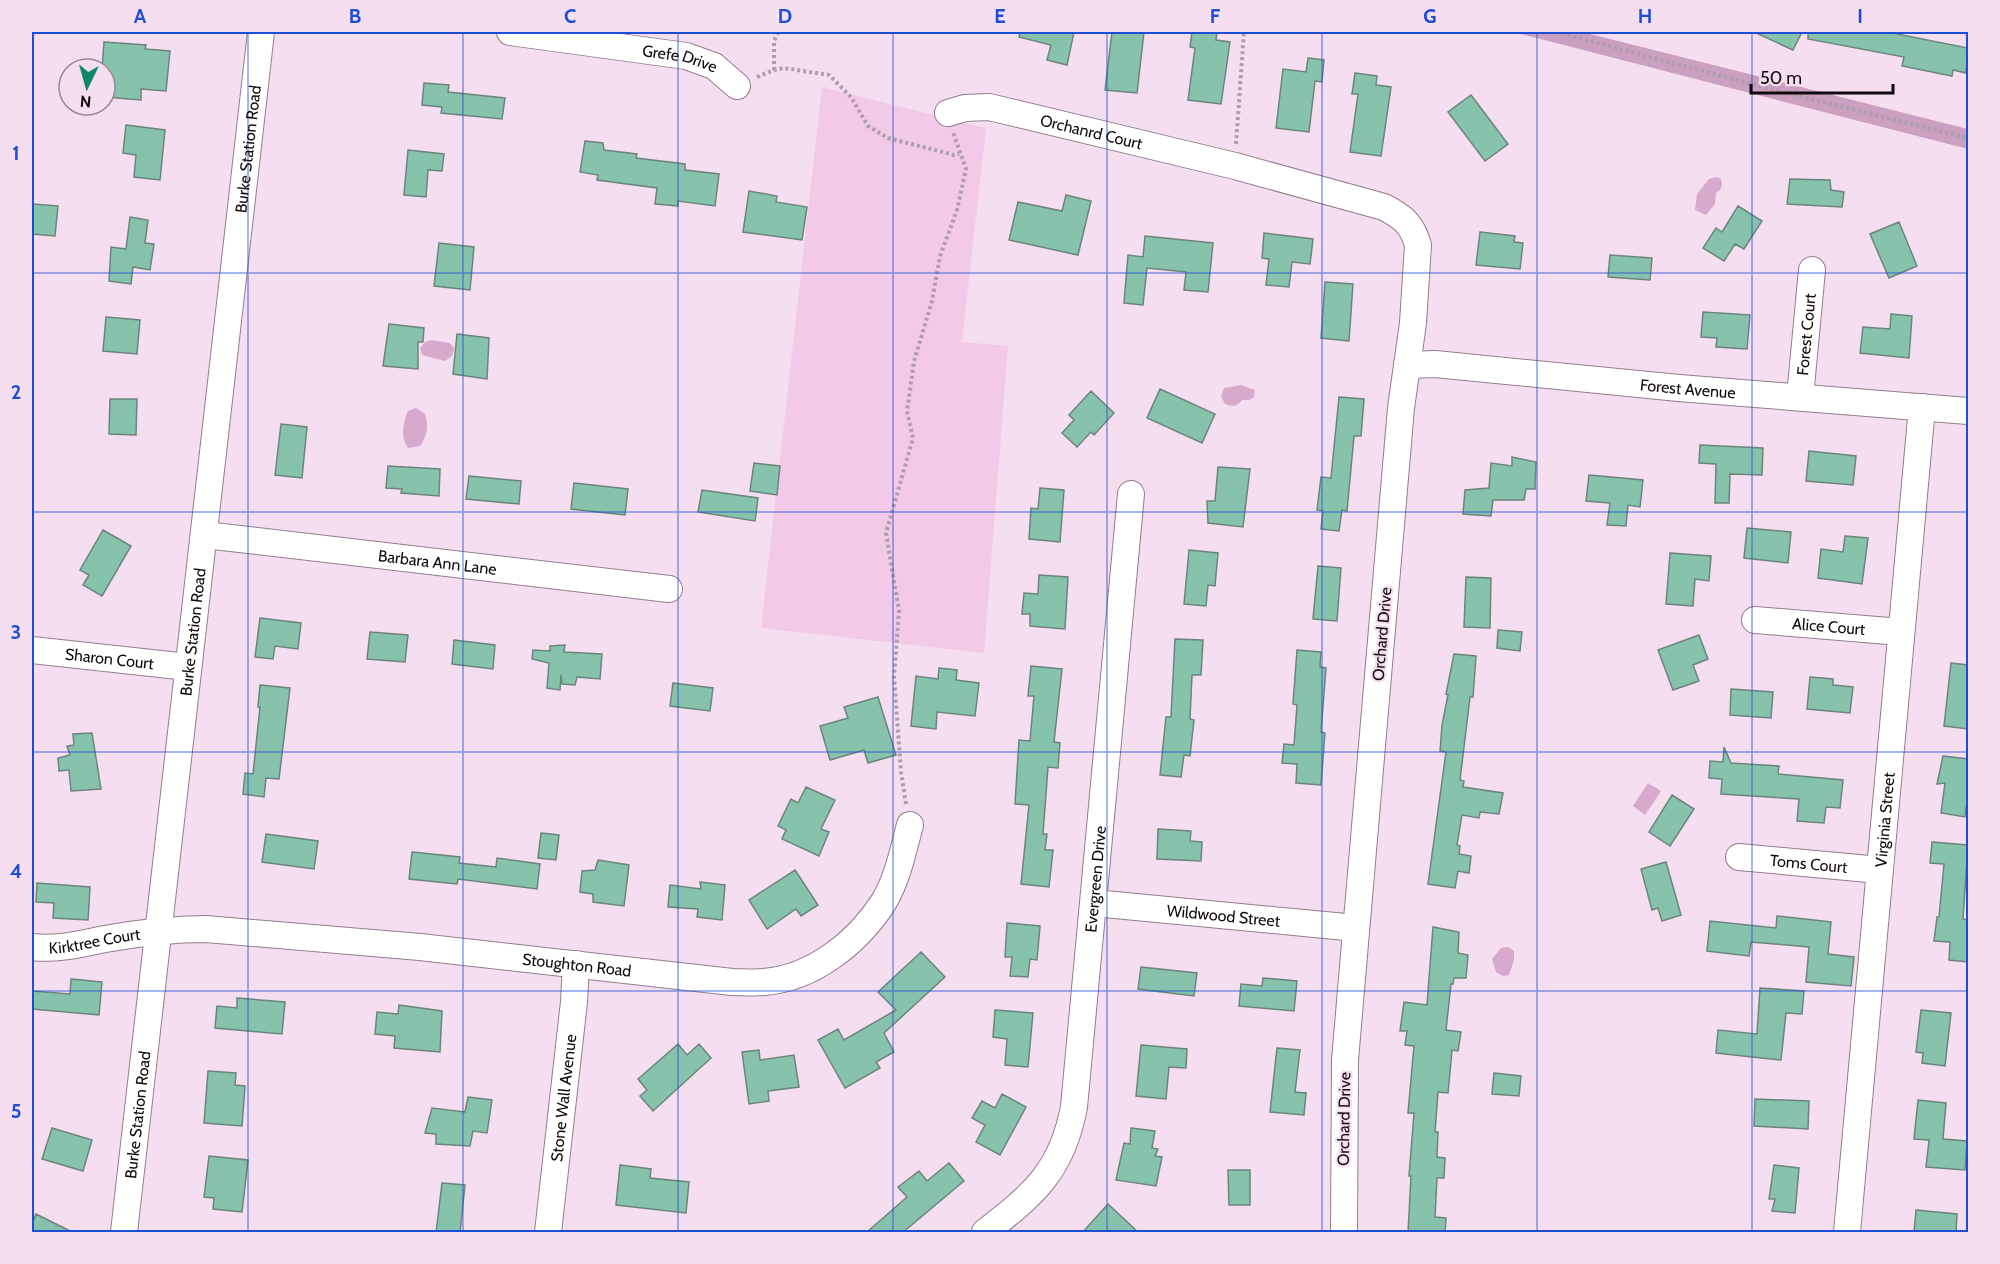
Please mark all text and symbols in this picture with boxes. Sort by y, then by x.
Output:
text: A [134,4,147,28]
text: B [349,4,361,28]
text: C [564,4,576,28]
text: D [778,4,792,28]
text: E [994,4,1006,28]
text: F [1210,4,1221,28]
text: G [1423,4,1437,28]
text: H [1638,4,1652,28]
text: I [1857,4,1863,28]
street label: Grefe Drive [641,41,720,76]
north arrow [57,57,117,117]
scale bar [1751,57,1894,95]
text: 50 m [1760,67,1802,89]
street label: Burke Station Road [231,84,264,214]
text: N [79,91,92,111]
street label: Orchanrd Court [1038,110,1145,153]
text: 1 [12,141,20,165]
street label: Forest Court [1793,292,1819,376]
street label: Forest Avenue [1639,375,1736,402]
text: 2 [11,380,21,404]
street label: Barbara Ann Lane [377,546,498,578]
street label: Burke Station Road [176,567,209,697]
street label: Orchard Drive [1368,586,1396,682]
street label: Alice Court [1791,614,1867,639]
text: 3 [11,620,21,644]
street label: Sharon Court [64,644,155,673]
street label: Virginia Street [1871,771,1898,868]
street label: Evergreen Drive [1081,825,1110,933]
street label: Toms Court [1769,850,1849,877]
text: 4 [10,859,22,883]
street label: Wildwood Street [1166,900,1282,930]
street label: Kirktree Court [48,924,142,957]
street label: Stoughton Road [521,949,632,980]
street label: Stone Wall Avenue [547,1033,580,1163]
street label: Burke Station Road [121,1050,154,1180]
street label: Orchard Drive [1334,1072,1354,1166]
text: 5 [11,1099,21,1123]

